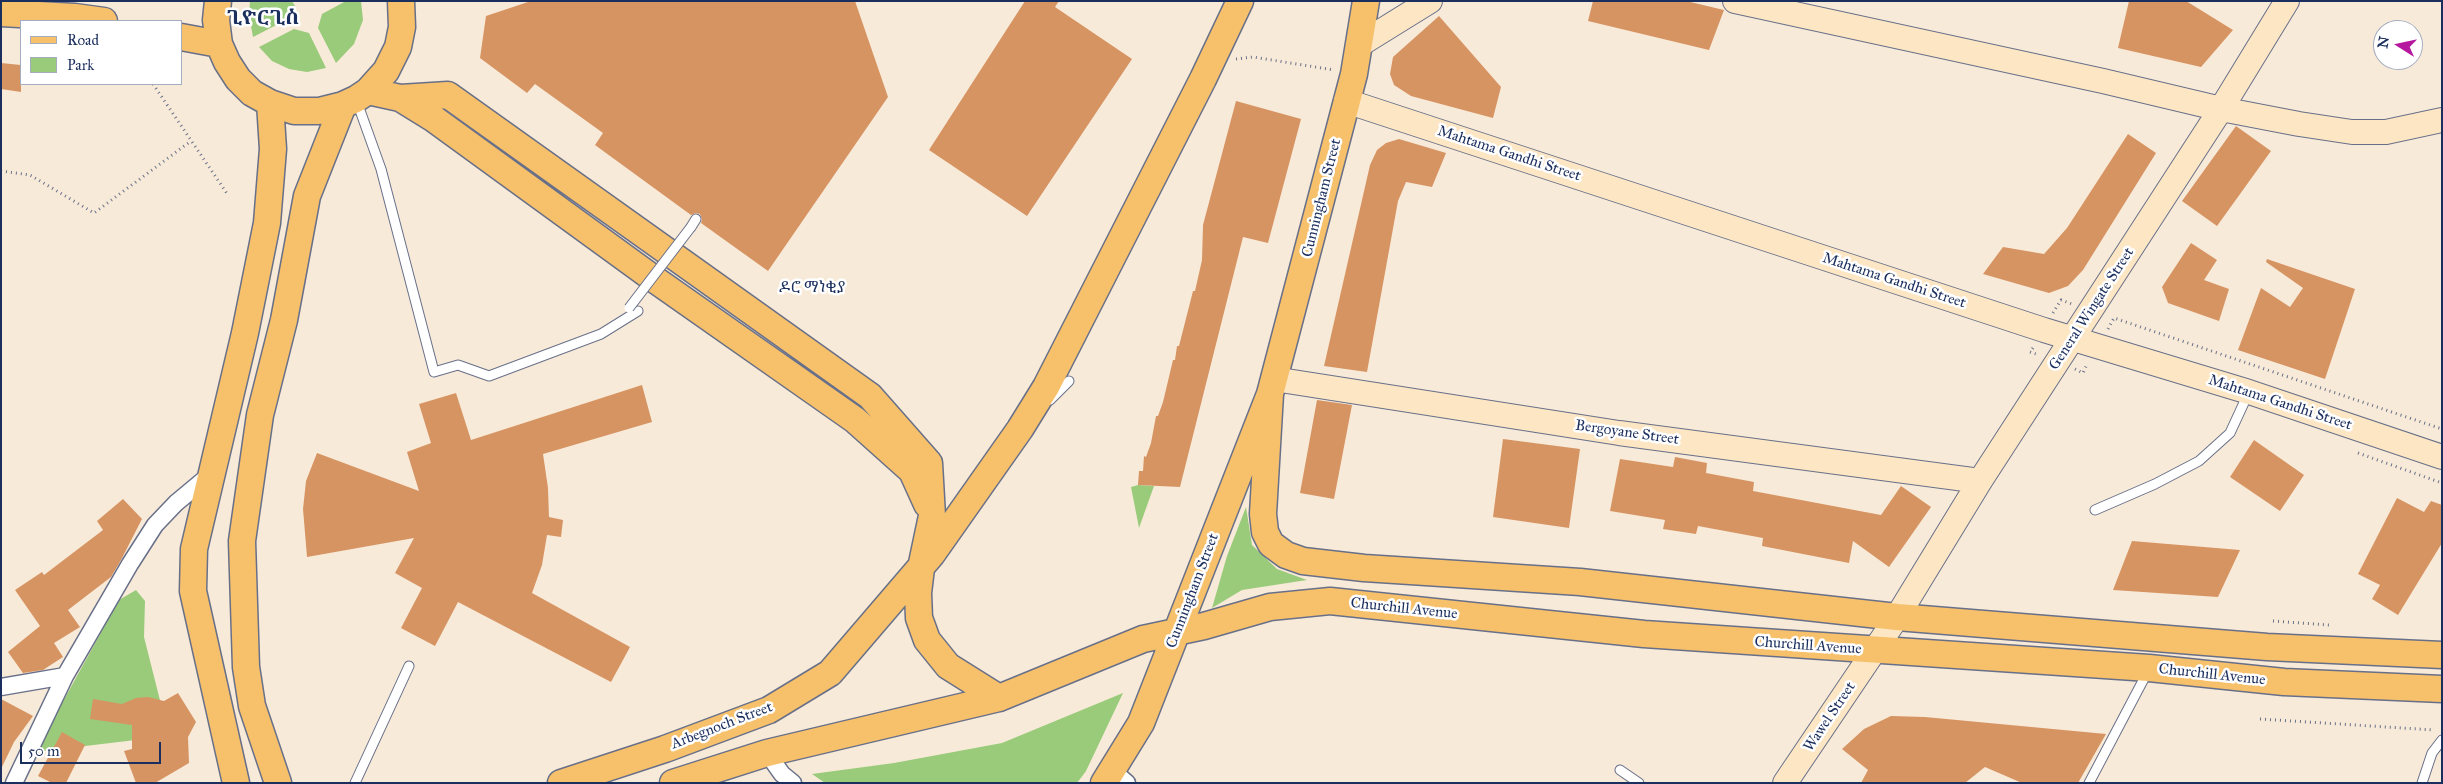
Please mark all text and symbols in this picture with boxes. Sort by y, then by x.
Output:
district label: ጊዮርጊስ [227,7,299,31]
legend [20,20,182,85]
north arrow [2373,20,2423,70]
text: Road [67,31,99,49]
text: N [2374,35,2393,50]
text: Park [67,56,94,74]
street label: Mahtama Gandhi Street [1435,122,1583,186]
street label: Cunningham Street [1299,137,1345,259]
street label: General Wingate Street [2046,244,2138,374]
street label: Mahtama Gandhi Street [1820,249,1968,313]
district label: ዶሮ ማነቂያ [779,278,845,298]
street label: Mahtama Gandhi Street [2206,371,2354,435]
street label: Bergoyane Street [1574,417,1680,449]
street label: Cunningham Street [1163,531,1223,651]
street label: Churchill Avenue [1350,594,1458,624]
street label: Churchill Avenue [1754,633,1862,659]
street label: Churchill Avenue [2158,660,2266,690]
street label: Wawel Street [1800,679,1860,755]
street label: Arbegnoch Street [669,698,775,754]
scale bar [22,732,164,764]
text: 50 m [28,742,60,760]

